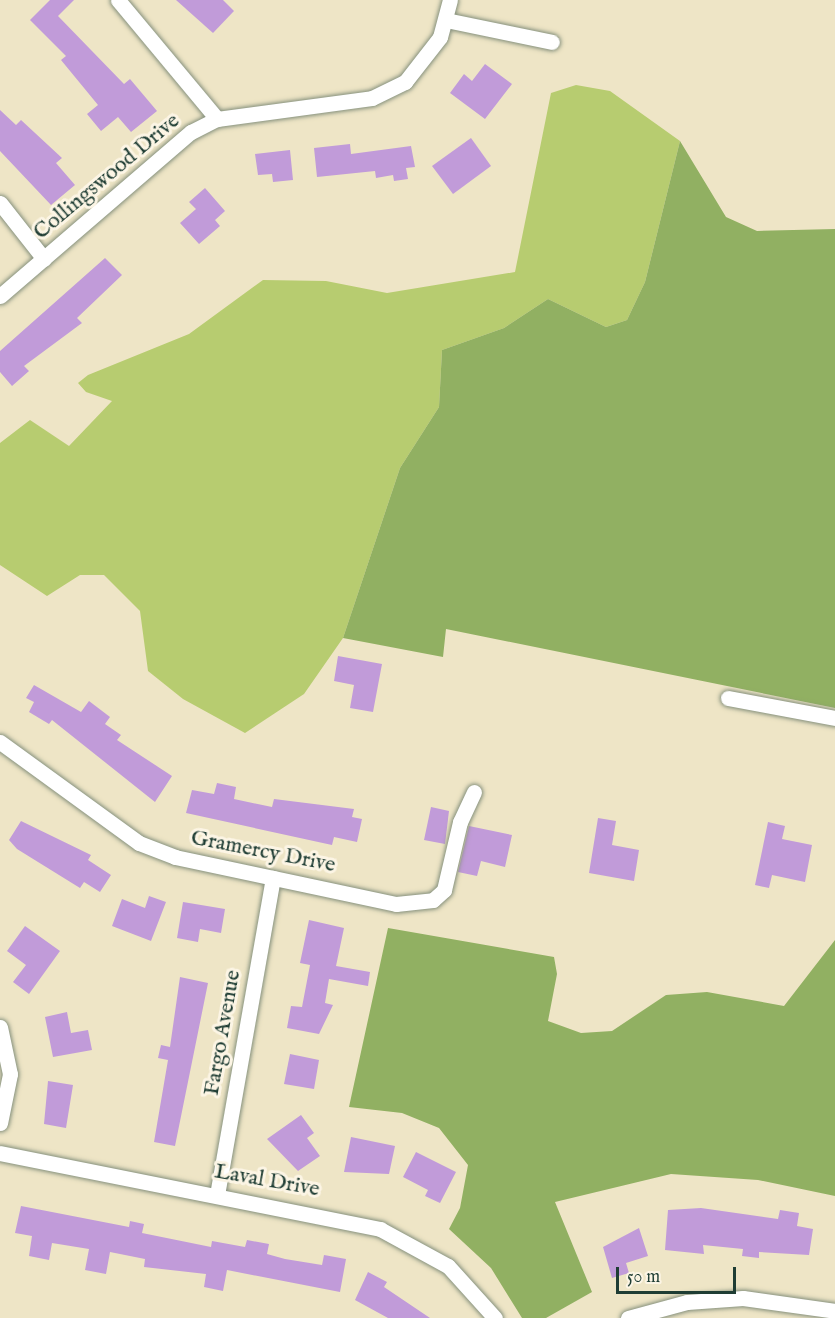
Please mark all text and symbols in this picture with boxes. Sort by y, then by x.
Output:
street label: Collingswood Drive [29,108,185,246]
street label: Gramercy Drive [189,825,337,879]
street label: Fargo Avenue [199,968,247,1098]
street label: Laval Drive [212,1159,322,1203]
scale bar [619,1255,739,1293]
text: 50 m [627,1266,660,1289]

